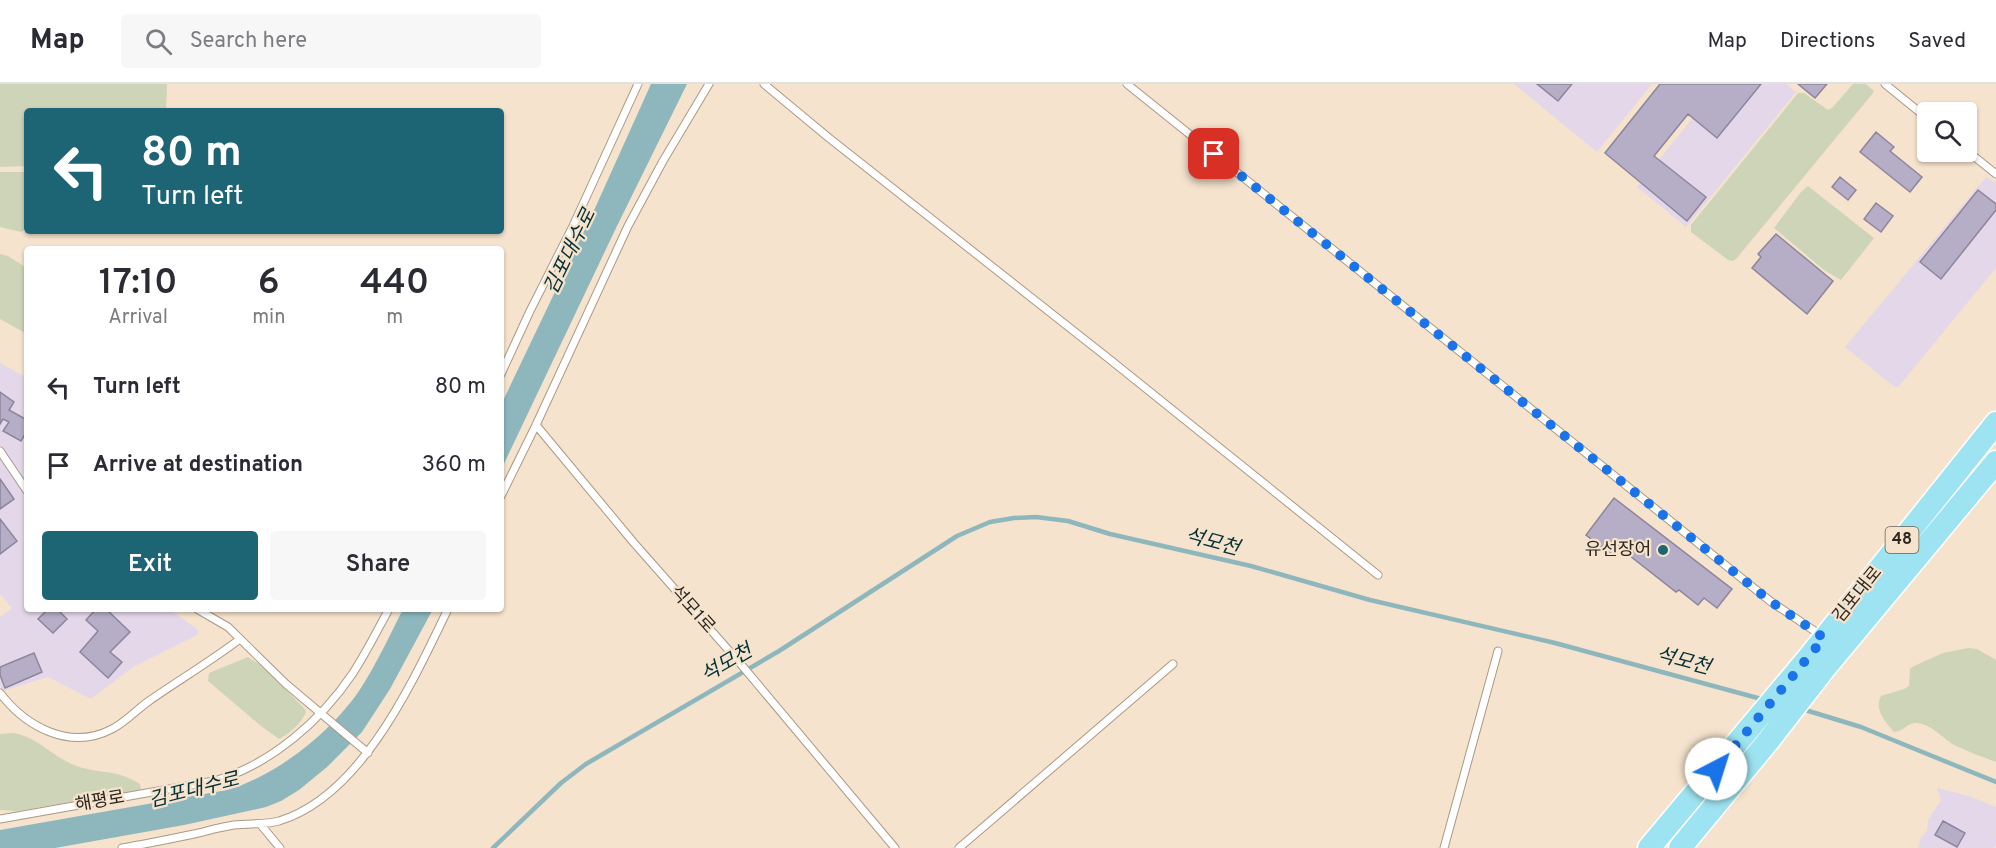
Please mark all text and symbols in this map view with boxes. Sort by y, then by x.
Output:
search box [121,14,541,68]
text: Map [30,23,85,59]
icon: search [142,25,175,58]
text: Search here [190,28,307,55]
text: Map [1707,28,1747,55]
text: Directions [1780,28,1875,55]
text: Saved [1908,28,1966,55]
map controls [1917,102,1977,162]
button: search [1917,102,1977,162]
text: 80 m [141,128,242,181]
pin [1188,128,1239,179]
icon: left [42,132,120,210]
icon: arrive [1197,137,1230,170]
text: Turn left [141,180,243,214]
water label: 김포대수로 [539,204,604,299]
text: 17:10 [99,261,177,307]
text: 6 [258,261,280,307]
text: 440 [360,261,429,307]
text: Arrival [108,305,168,331]
text: min [252,305,285,331]
text: m [386,305,403,331]
icon: left [42,371,75,404]
text: Turn left [93,374,181,401]
text: 80 m [435,374,486,401]
icon: arrive [42,449,75,482]
text: Arrive at destination [93,452,303,479]
text: 360 m [422,452,486,479]
water label: 석모천 [1182,523,1245,563]
road number: 48 [1886,527,1918,553]
button: Exit [42,531,258,600]
button: Share [270,531,486,600]
place label: 유선장어 [1585,539,1651,562]
marker: 유선장어 [1656,543,1670,557]
street label: 김포대로 [1828,562,1888,628]
street label: 석모1로 [665,581,719,639]
water label: 석모천 [697,638,760,689]
water label: 석모천 [1653,642,1716,682]
position arrow [1684,737,1748,801]
water label: 김포대수로 [146,767,243,815]
street label: 해평로 [74,786,126,818]

